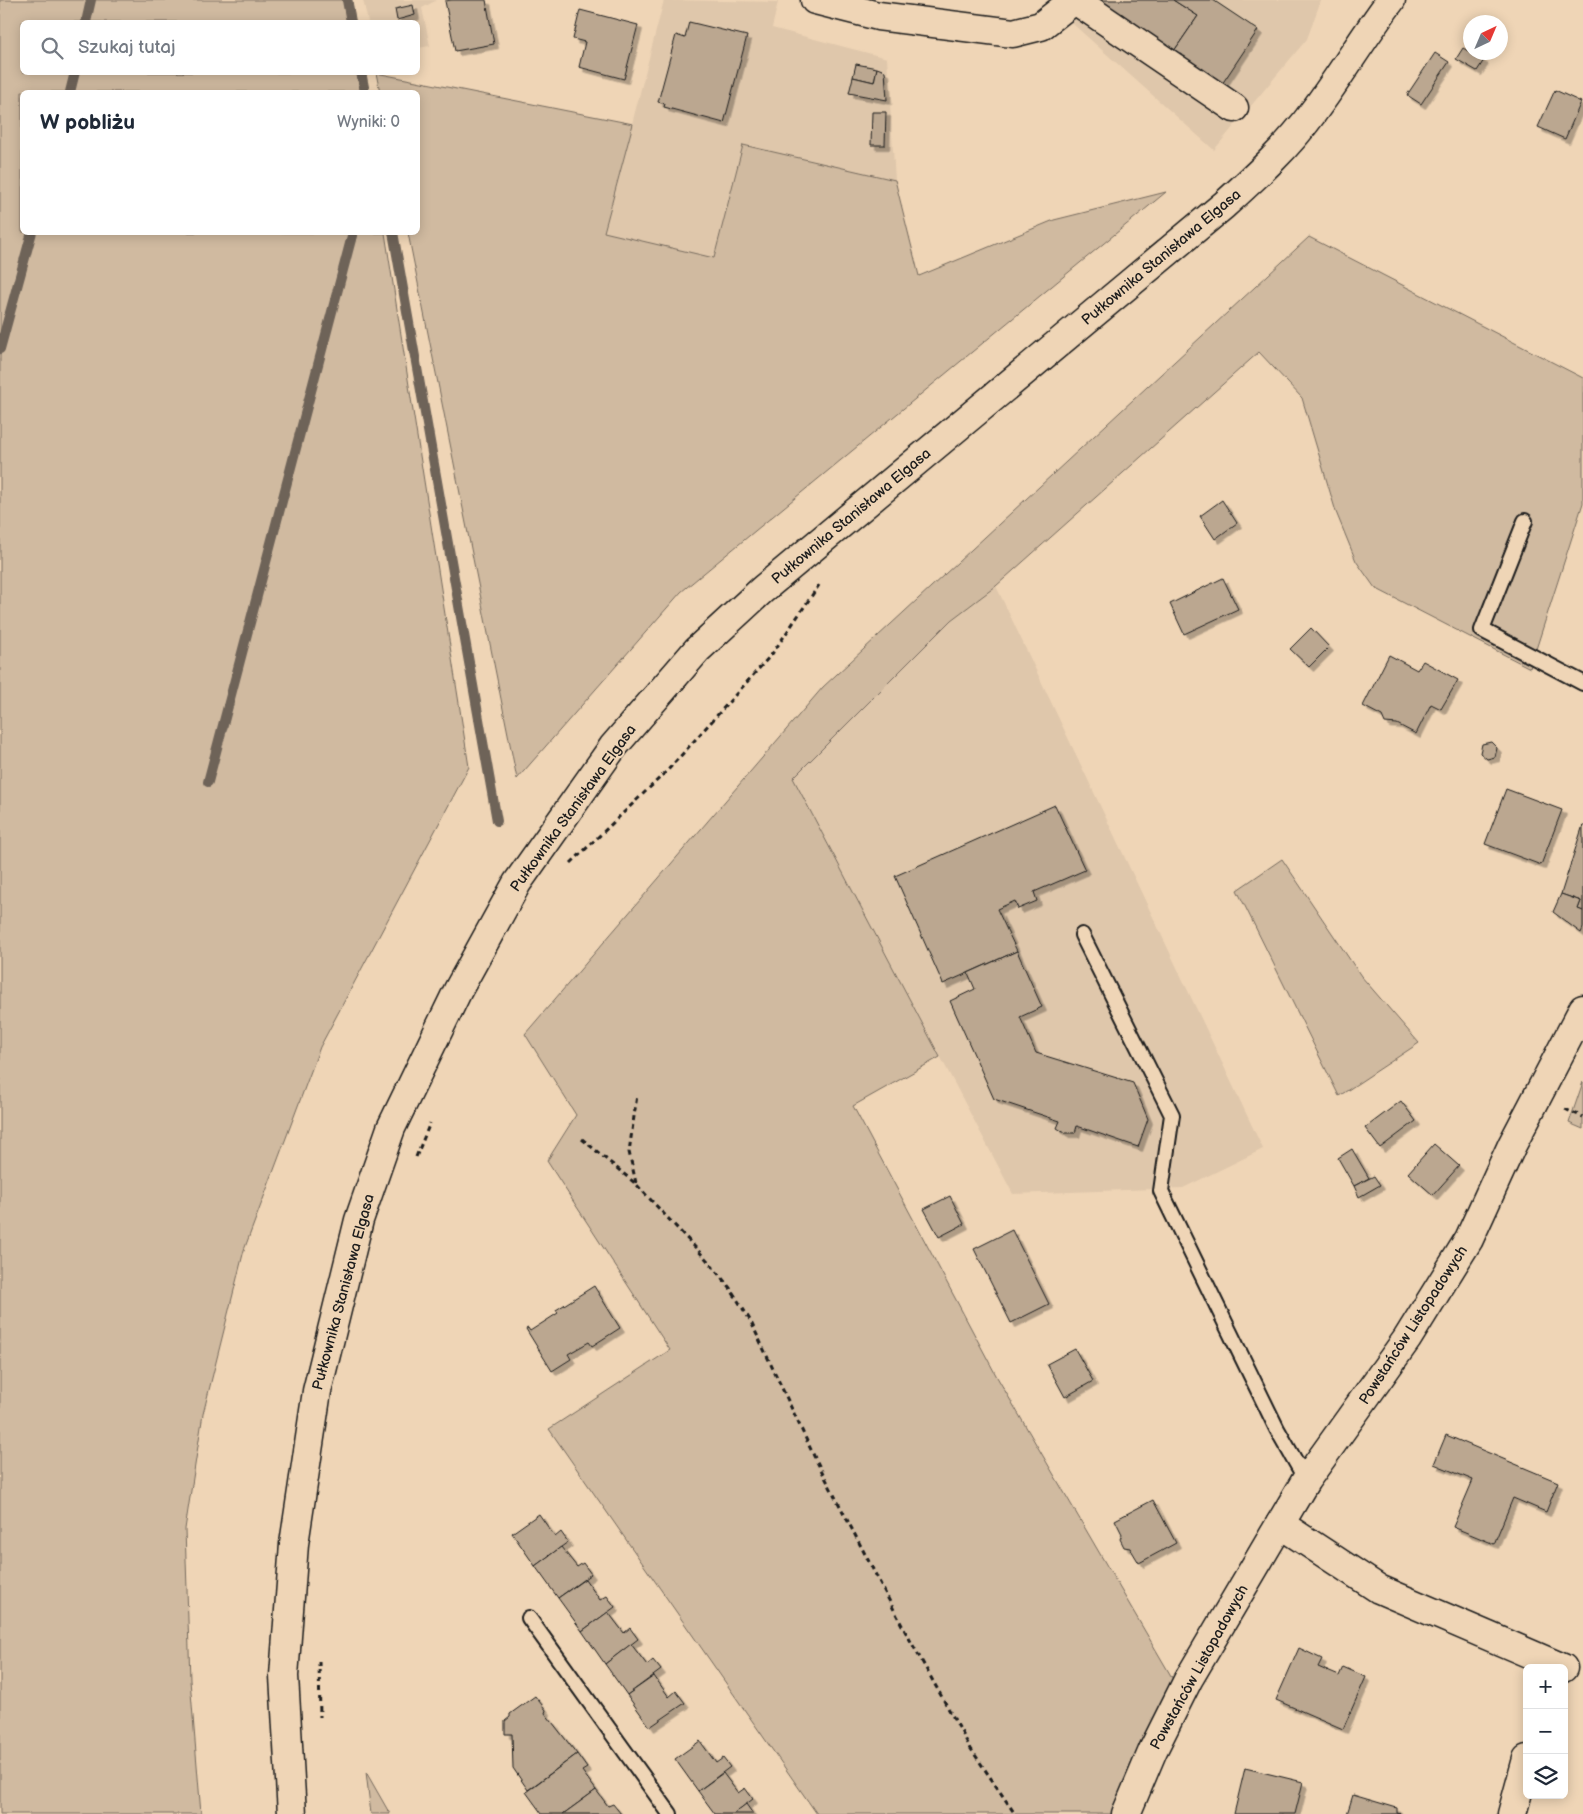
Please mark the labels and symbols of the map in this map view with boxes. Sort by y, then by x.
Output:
north arrow [1463,15,1508,60]
street label: Pułkownika Stanisława Elgasa [1078,185,1245,330]
street label: Pułkownika Stanisława Elgasa [768,444,935,589]
street label: Pułkownika Stanisława Elgasa [506,721,641,896]
street label: Pułkownika Stanisława Elgasa [308,1192,379,1392]
street label: Powstańców Listopadowych [1355,1242,1472,1408]
street label: Powstańców Listopadowych [1146,1581,1253,1753]

